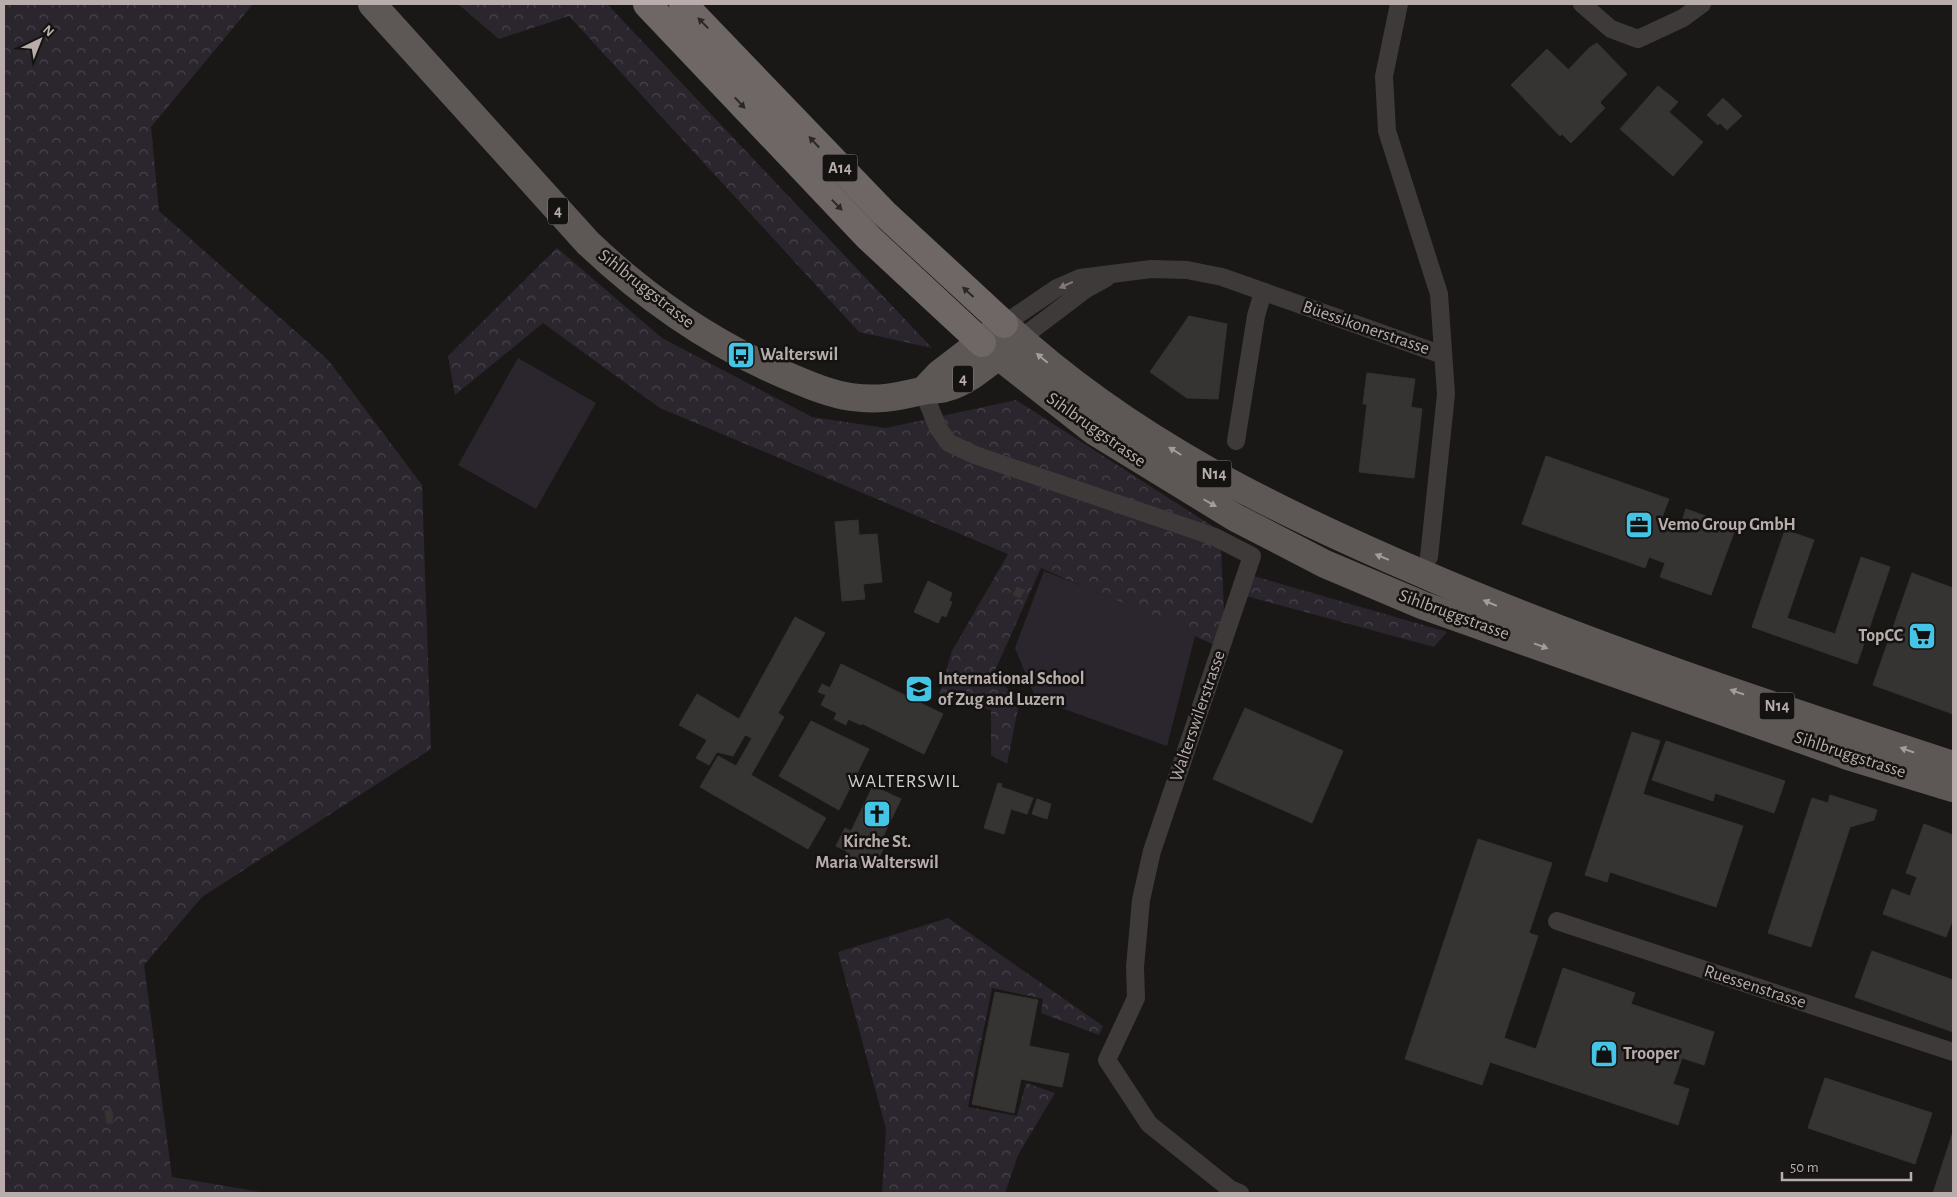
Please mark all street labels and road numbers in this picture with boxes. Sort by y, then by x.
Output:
road number: A14 [822,154,858,182]
road number: 4 [548,198,568,225]
street label: Sihlbruggstrasse [595,246,697,332]
street label: Büessikonerstrasse [1300,298,1432,358]
road number: 4 [953,366,973,392]
street label: Sihlbruggstrasse [1043,389,1149,471]
road number: N14 [1196,460,1232,488]
street label: Sihlbruggstrasse [1396,587,1512,643]
street label: Walterswilerstrasse [1167,648,1229,784]
road number: N14 [1760,692,1794,719]
street label: Sihlbruggstrasse [1792,728,1908,782]
street label: Ruessenstrasse [1702,962,1808,1012]

